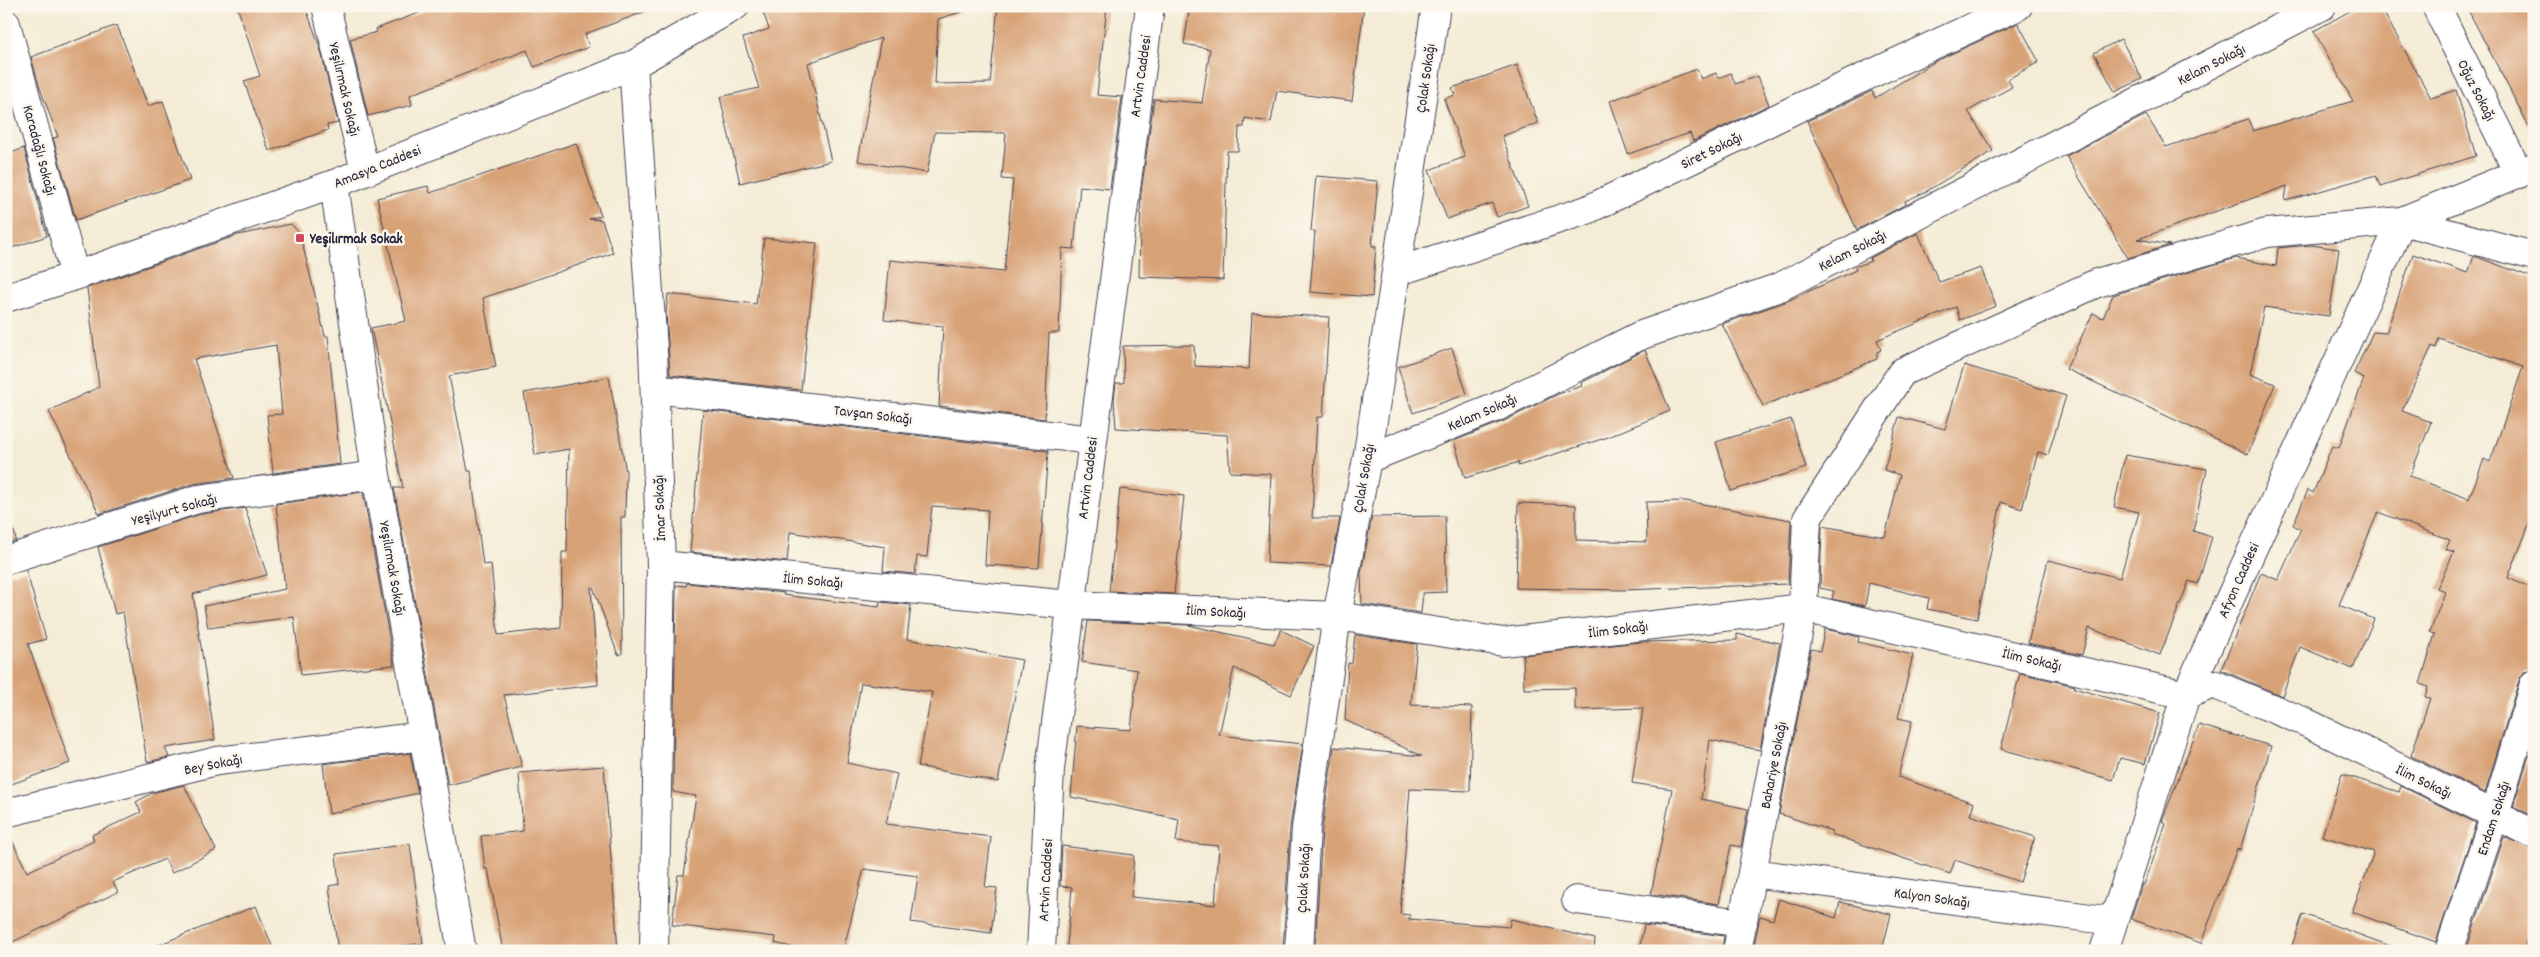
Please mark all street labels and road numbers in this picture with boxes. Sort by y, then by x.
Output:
street label: Artvin Caddesi [1125,33,1159,119]
street label: Kelam Sokağı [2174,39,2250,92]
street label: Yeşilırmak Sokağı [322,40,365,139]
street label: Çolak Sokağı [1411,42,1443,114]
street label: Oğuz Sokağı [2450,56,2500,126]
street label: Karadağlı Sokağı [15,103,61,198]
street label: Siret Sokağı [1677,127,1747,176]
street label: Amasya Caddesi [331,140,425,195]
street label: Kelam Sokağı [1815,225,1891,278]
street label: Kelam Sokağı [1445,389,1521,438]
street label: Tavşan Sokağı [832,400,914,432]
street label: Artvin Caddesi [1073,436,1105,521]
street label: Çolak Sokağı [1348,442,1382,515]
street label: İmar Sokağı [649,474,673,541]
street label: Yeşilyurt Sokağı [129,489,220,533]
street label: Yeşilırmak Sokağı [372,519,410,618]
street label: Afyon Caddesi [2213,539,2266,622]
street label: İlim Sokağı [782,568,844,596]
street label: İlim Sokağı [1185,600,1247,626]
street label: İlim Sokağı [1587,616,1650,646]
street label: İlim Sokağı [2000,643,2064,678]
street label: Bahariye Sokağı [1756,720,1794,811]
street label: Bey Sokağı [182,749,245,782]
street label: İlim Sokağı [2391,760,2455,806]
street label: Endam Sokağı [2472,778,2517,859]
street label: Artvin Caddesi [1034,838,1060,922]
street label: Çolak Sokağı [1292,843,1318,913]
street label: Kalyon Sokağı [1892,883,1971,915]

